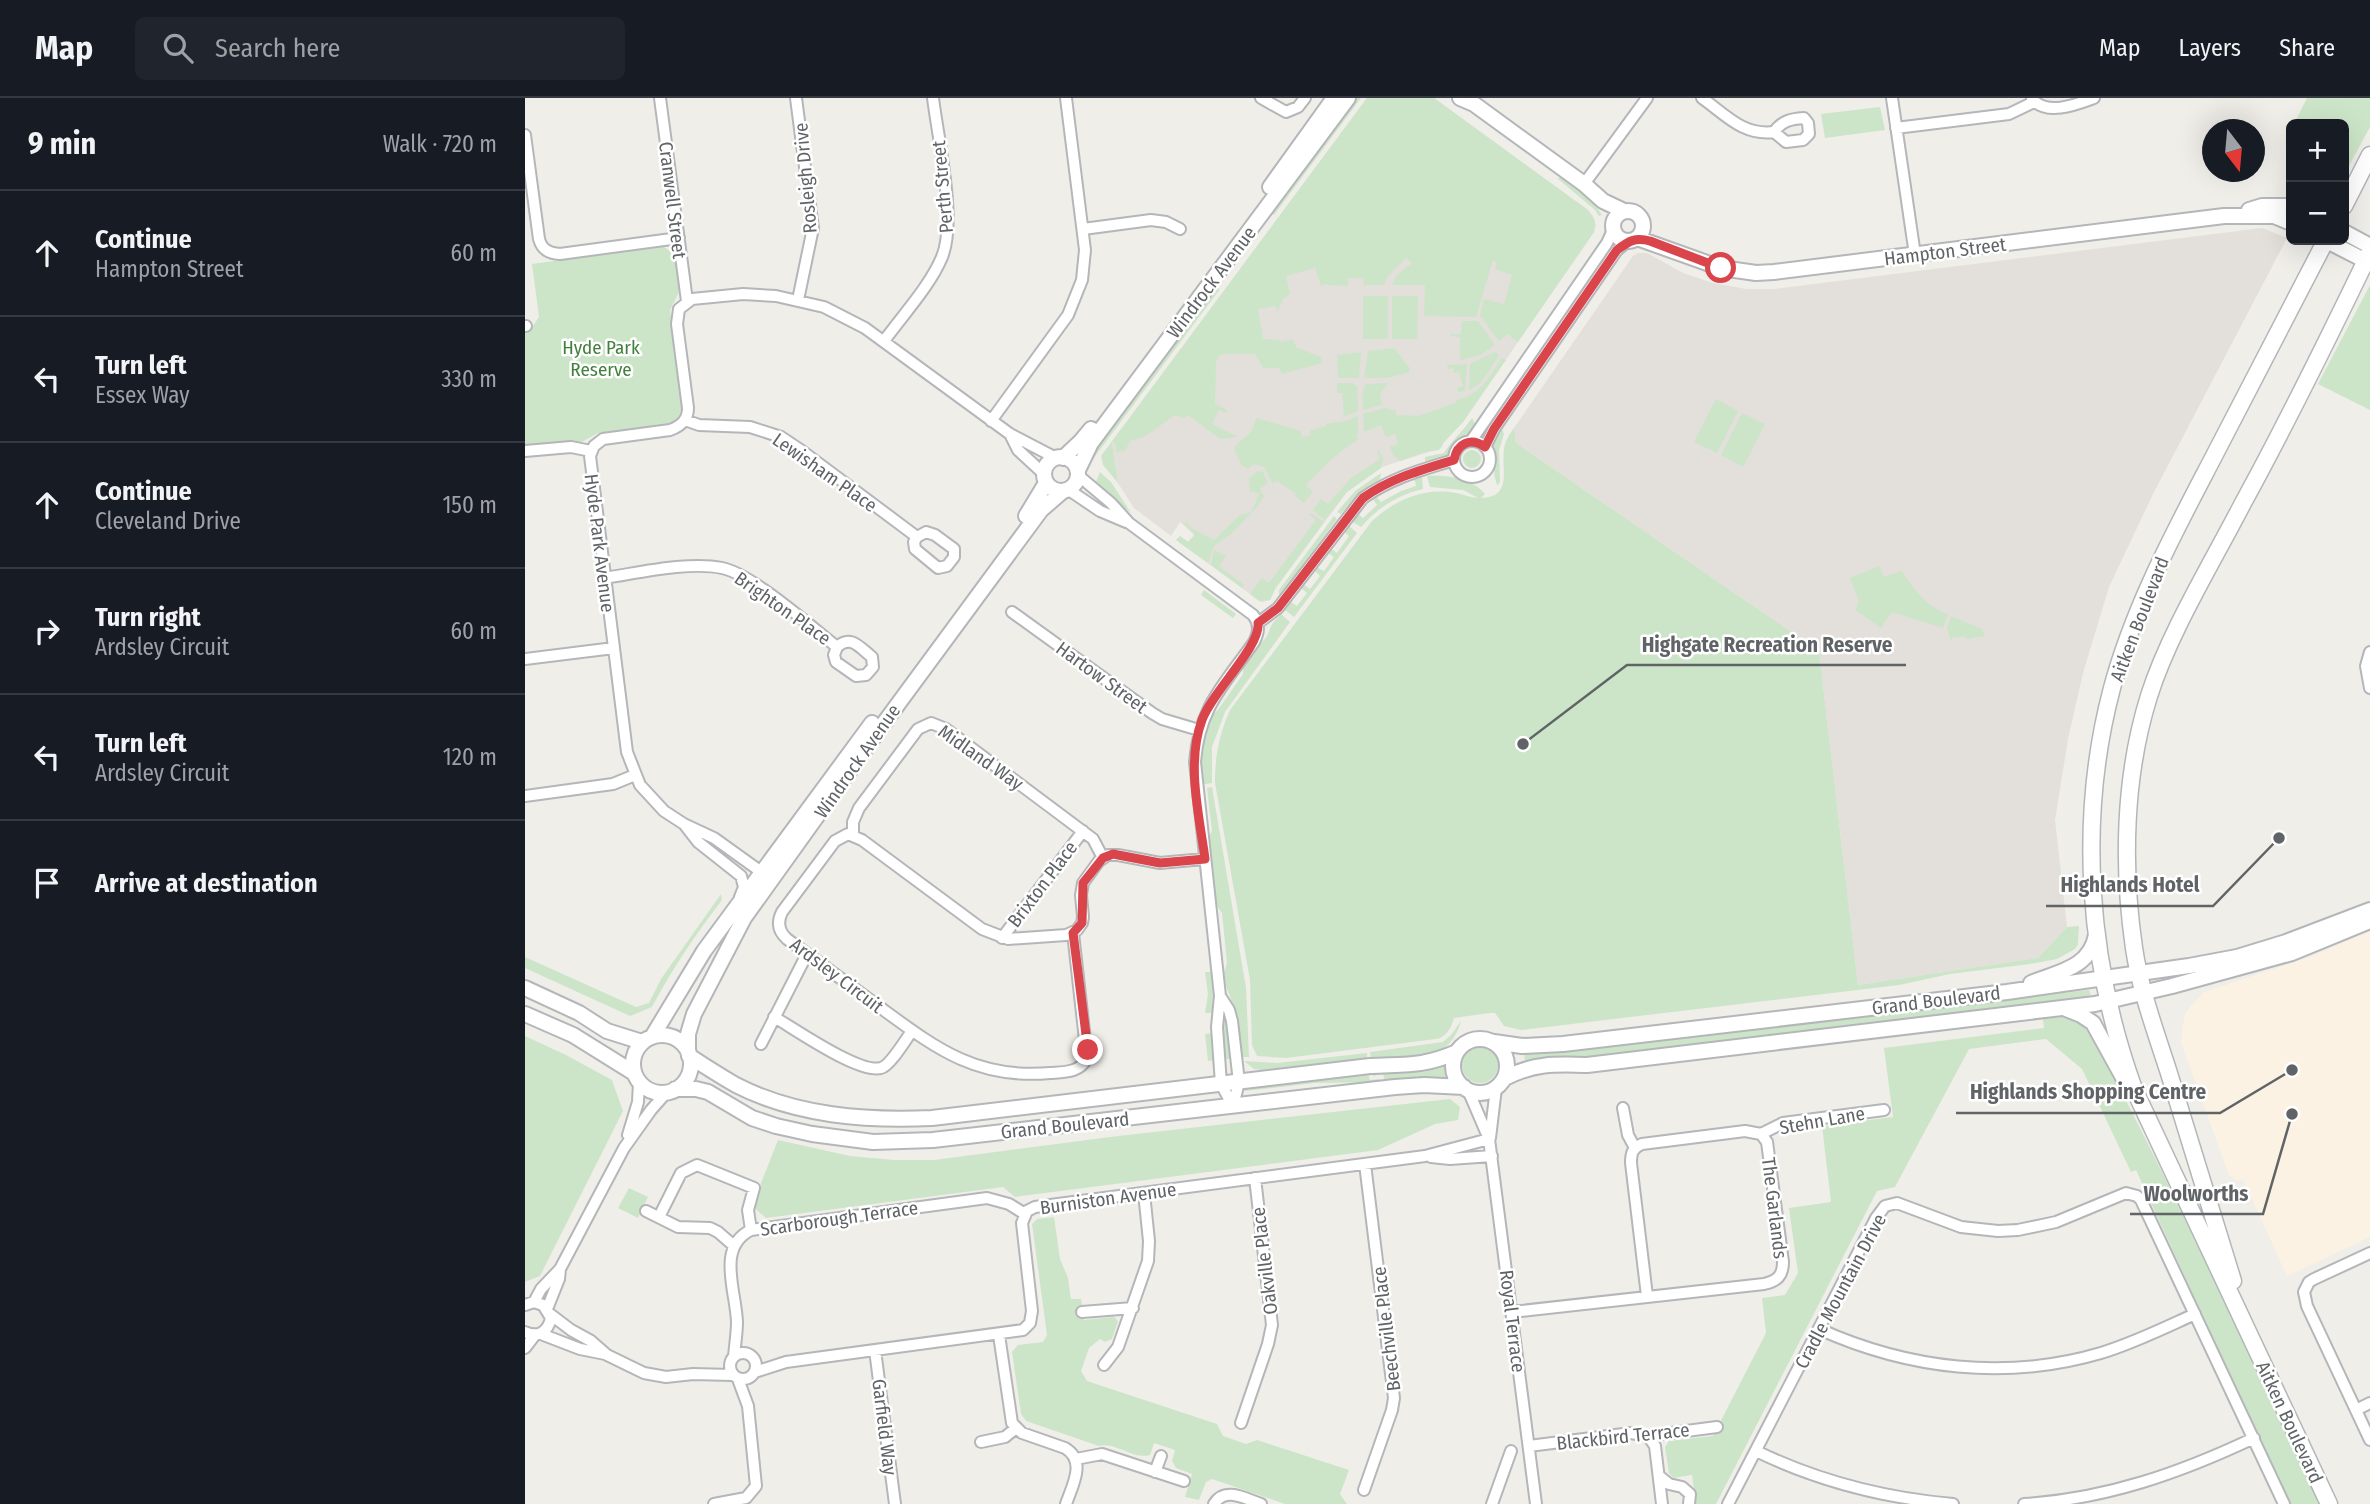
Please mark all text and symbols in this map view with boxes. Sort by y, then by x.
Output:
search box [135,17,625,80]
text: Map [35,28,93,68]
icon: search [159,29,197,67]
text: Search here [215,33,340,64]
text: Map [2099,34,2141,62]
text: Layers [2179,34,2241,62]
text: Share [2279,34,2335,62]
north arrow [2202,119,2265,182]
map controls [2286,119,2349,245]
button: + [2286,119,2349,182]
street label: Rosleigh Drive [789,122,822,234]
text: 9 min [28,126,96,162]
text: Walk · 720 m [383,130,497,158]
street label: Perth Street [927,139,958,234]
street label: Cranwell Street [654,140,691,261]
button: − [2286,182,2349,245]
street label: Windrock Avenue [1162,222,1261,343]
text: Continue [95,224,192,255]
street label: Hampton Street [1883,233,2008,270]
icon: ahead [28,234,66,272]
text: 60 m [451,239,497,267]
route start [1705,252,1736,283]
text: Hampton Street [95,255,244,283]
park label: Hyde Park Reserve [562,336,640,381]
text: Turn left [95,350,187,381]
icon: left [28,360,66,398]
text: 330 m [441,365,497,393]
text: Essex Way [95,381,189,409]
street label: Lewisham Place [768,428,881,517]
street label: Hyde Park Avenue [580,473,619,614]
text: Continue [95,476,192,507]
icon: ahead [28,486,66,524]
text: 150 m [442,491,497,519]
text: Cleveland Drive [95,507,241,535]
street label: Aitken Boulevard [2105,553,2174,685]
street label: Brighton Place [730,567,835,650]
text: Turn right [95,602,201,633]
icon: right [28,612,66,650]
text: 60 m [451,617,497,645]
callout: Highgate Recreation Reserve [1627,623,1906,665]
text: Highgate Recreation Reserve [1642,632,1893,658]
text: Ardsley Circuit [95,633,229,661]
street label: Hartow Street [1052,637,1152,719]
street label: Windrock Avenue [810,700,905,823]
street label: Midland Way [934,720,1028,795]
text: Turn left [95,728,187,759]
icon: left [28,738,66,776]
text: 120 m [443,743,497,771]
text: Ardsley Circuit [95,759,229,787]
street label: Brixton Place [1003,837,1082,932]
icon: arrive [28,864,66,902]
callout: Highlands Hotel [2046,864,2213,906]
text: Arrive at destination [95,868,318,899]
text: Highlands Hotel [2061,872,2200,898]
street label: Ardsley Circuit [785,933,889,1018]
street label: Grand Boulevard [1871,981,2002,1020]
route end [1072,1034,1103,1065]
callout: Highlands Shopping Centre [1956,1071,2220,1113]
text: Highlands Shopping Centre [1970,1079,2206,1105]
street label: Stehn Lane [1778,1102,1867,1139]
street label: Grand Boulevard [1000,1107,1131,1144]
street label: The Garlands [1757,1156,1792,1260]
callout: Woolworths [2130,1172,2263,1214]
street label: Burniston Avenue [1038,1178,1178,1219]
text: Woolworths [2143,1181,2249,1207]
street label: Scarborough Terrace [759,1196,919,1241]
street label: Oakville Place [1246,1206,1282,1316]
street label: Cradle Mountain Drive [1790,1210,1891,1373]
street label: Beechville Place [1367,1265,1406,1393]
street label: Royal Terrace [1495,1269,1530,1374]
street label: Aitken Boulevard [2251,1358,2328,1487]
street label: Garfield Way [867,1378,902,1477]
street label: Blackbird Terrace [1555,1418,1691,1455]

